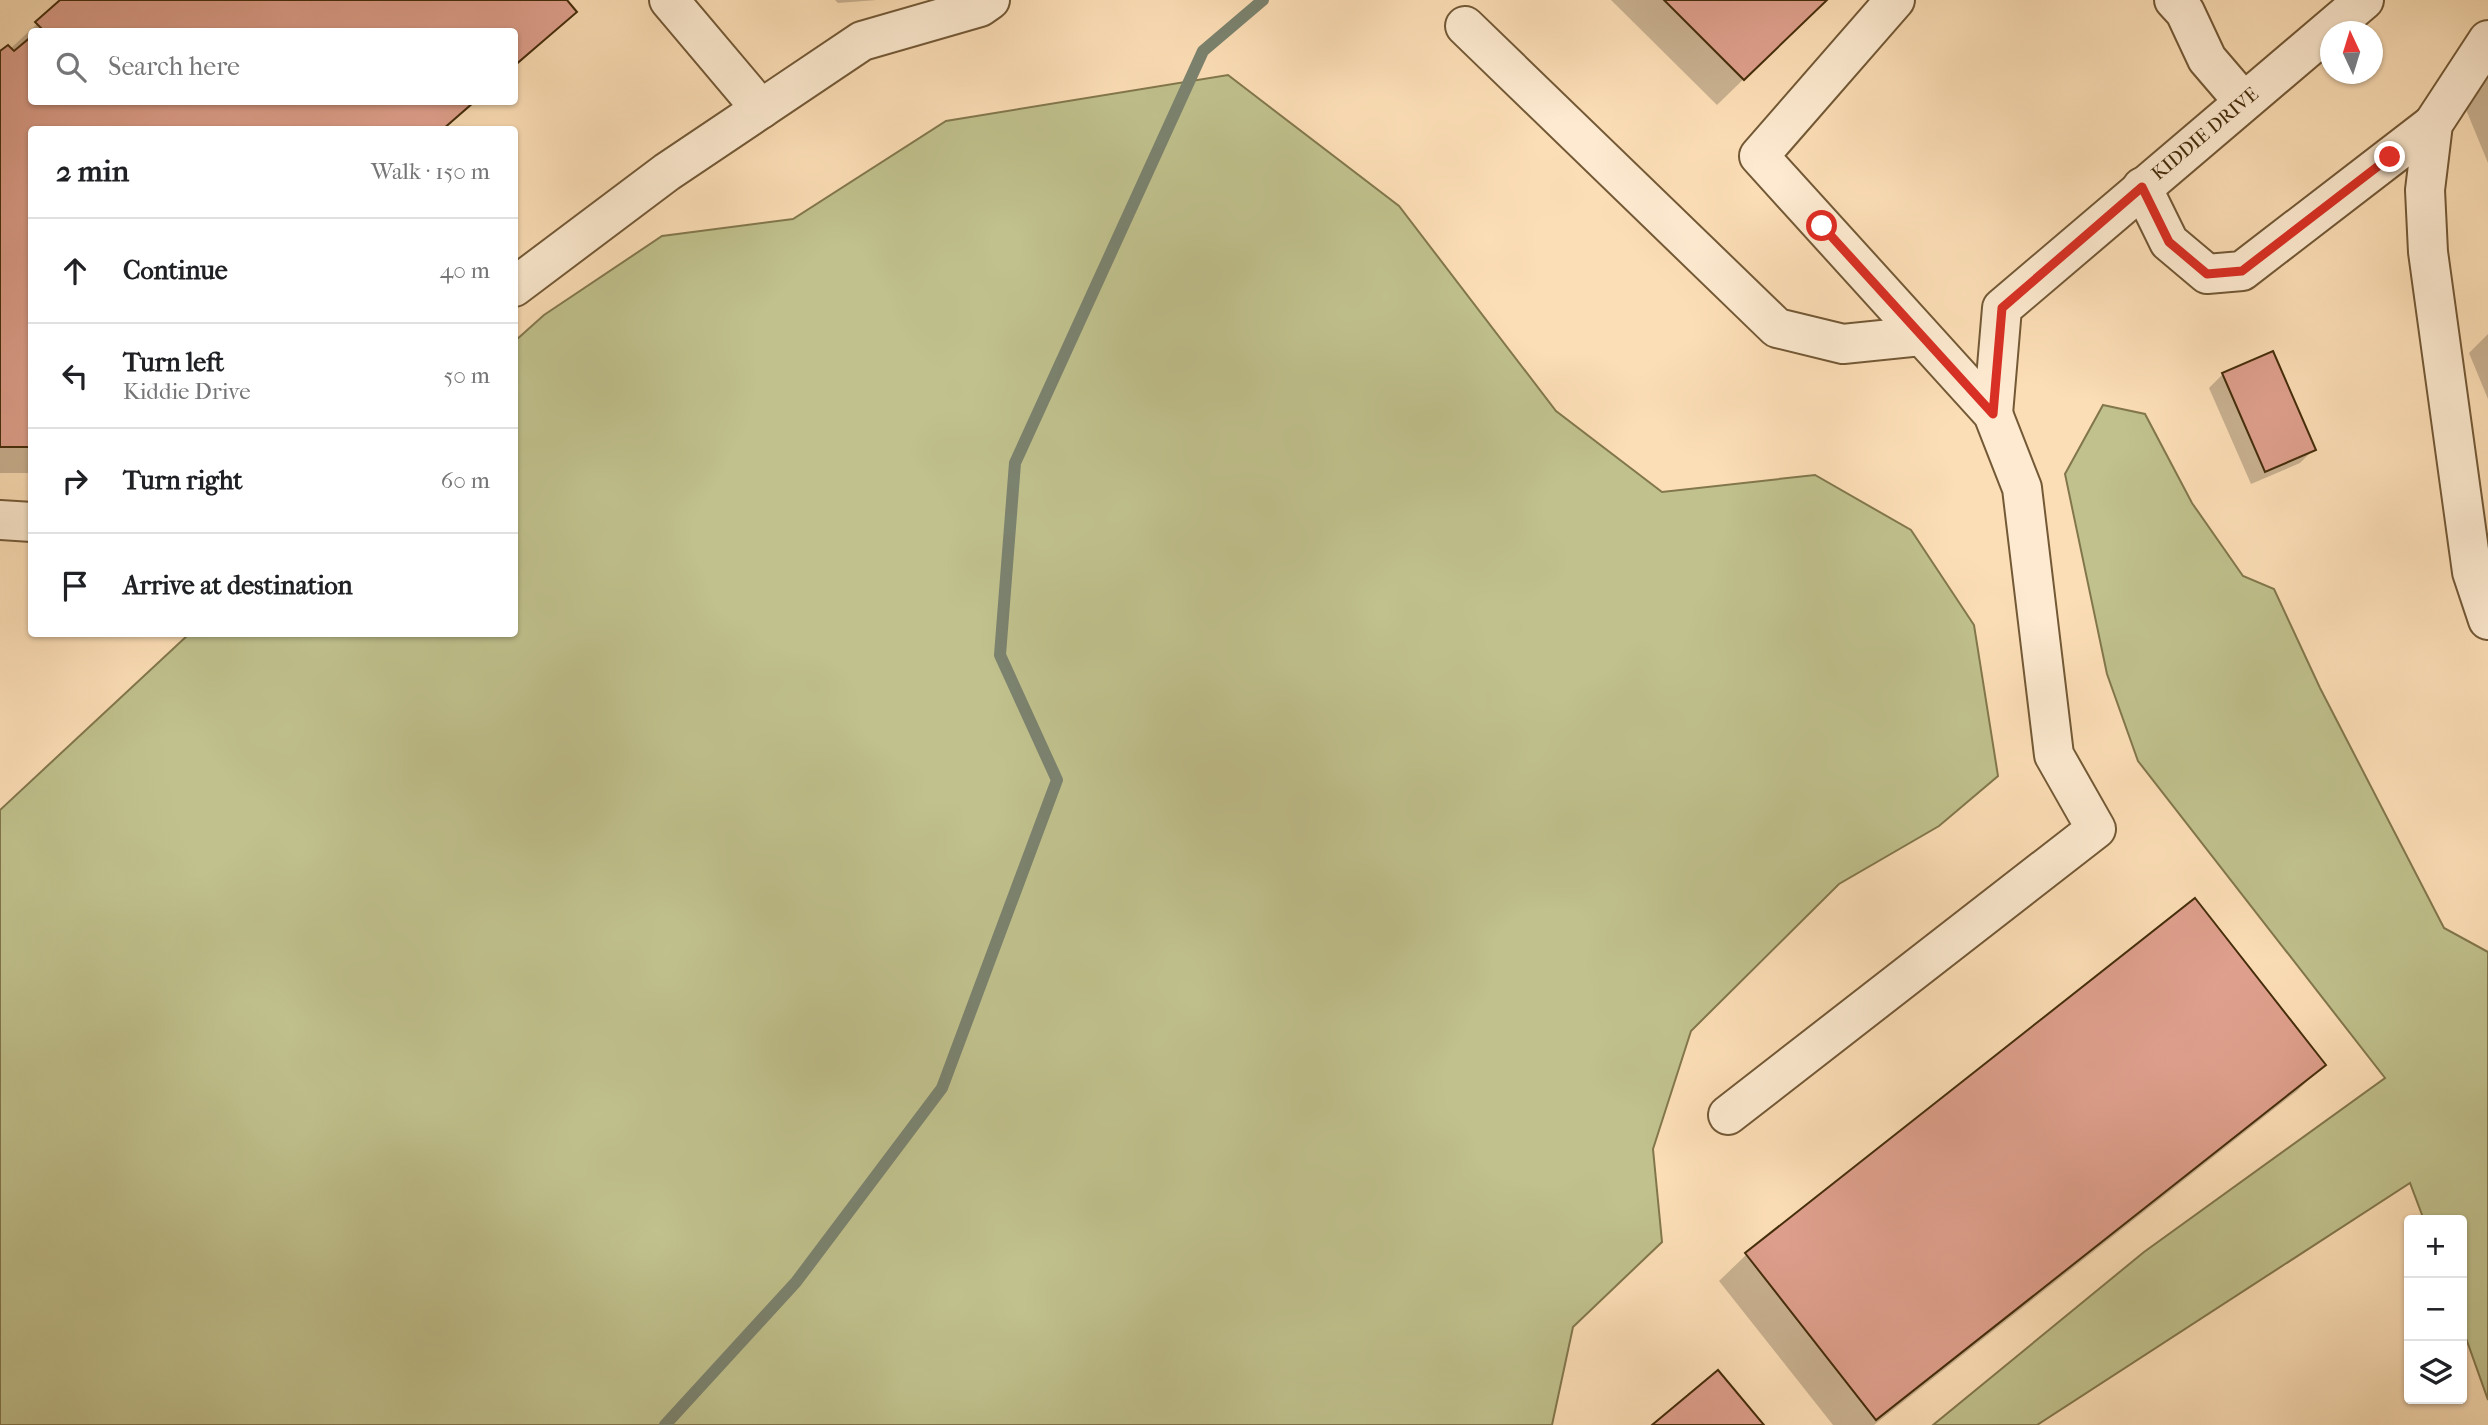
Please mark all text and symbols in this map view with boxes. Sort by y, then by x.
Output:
north arrow [2320,21,2383,84]
search box [28,28,518,105]
icon: search [52,48,90,86]
text: Search here [108,51,240,82]
street label: KIDDIE DRIVE [2147,83,2263,185]
route end [2374,141,2405,172]
text: 2 min [56,154,129,189]
text: Walk · 150 m [371,158,490,185]
route start [1806,210,1837,241]
icon: ahead [56,252,94,290]
text: Continue [123,255,228,286]
text: 40 m [440,257,490,284]
text: Turn left [123,347,224,378]
icon: left [56,357,94,395]
text: 50 m [443,362,490,389]
text: Kiddie Drive [123,378,251,405]
icon: right [56,462,94,500]
text: Turn right [123,465,243,496]
text: 60 m [441,467,490,494]
icon: arrive [56,567,94,605]
text: Arrive at destination [123,570,353,601]
map controls [2404,1215,2467,1404]
button: + [2404,1215,2467,1278]
button: − [2404,1278,2467,1341]
button: layers [2404,1341,2467,1404]

